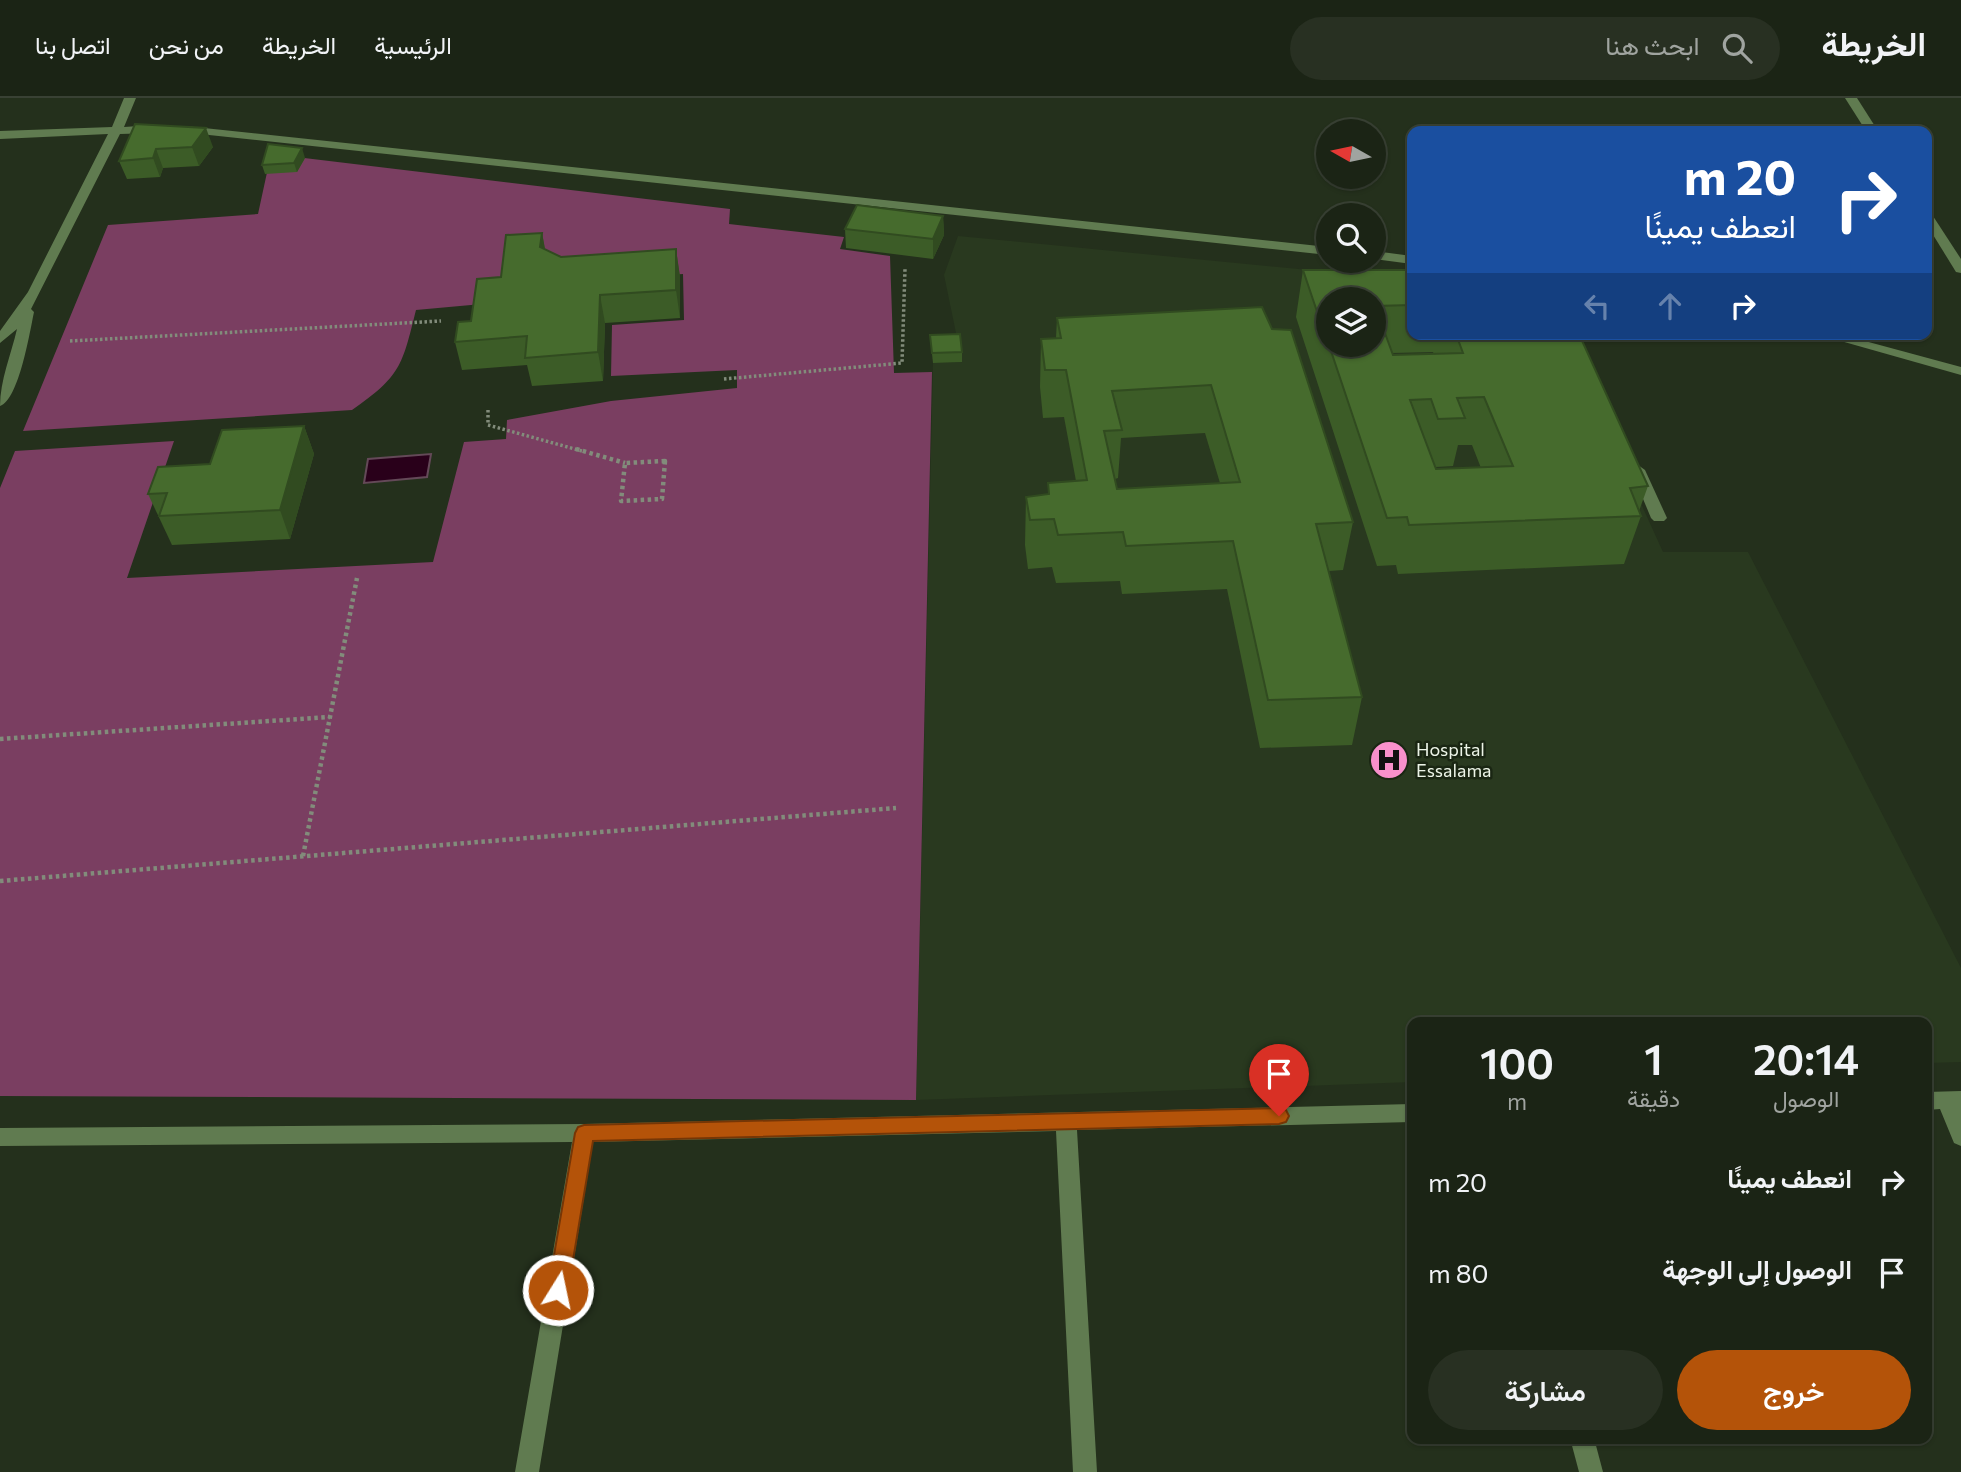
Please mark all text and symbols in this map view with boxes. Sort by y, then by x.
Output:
search box [1290,17,1780,80]
text: الخريطة [1822,22,1926,63]
text: ابحث هنا [1605,29,1700,60]
icon: search [1718,29,1756,67]
text: اتصل بنا [35,30,111,59]
text: من نحن [149,30,224,59]
text: الخريطة [262,30,336,59]
text: الرئيسية [374,30,452,59]
north arrow [1316,119,1386,189]
map controls [1316,119,1386,357]
text: 20 m [1684,145,1796,205]
icon: right [1820,154,1911,245]
button: search [1316,203,1386,273]
text: انعطف يمينًا [1645,205,1796,245]
button: layers [1316,287,1386,357]
icon: left [1578,287,1616,325]
icon: ahead [1651,287,1689,325]
icon: right [1724,287,1762,325]
place label: Hospital Essalama [1416,738,1492,781]
hospital icon: Hospital Essalama [1368,739,1410,781]
text: 1 [1644,1032,1663,1084]
text: 20:14 [1753,1032,1859,1084]
text: 100 [1480,1036,1554,1088]
pin [1249,1044,1309,1116]
icon: arrive [1260,1055,1298,1093]
text: دقيقة [1627,1084,1680,1112]
text: الوصول [1773,1084,1839,1112]
text: m [1507,1087,1527,1115]
text: انعطف يمينًا [1727,1162,1852,1193]
icon: right [1873,1163,1911,1201]
text: 20 m [1428,1166,1487,1197]
position arrow [521,1253,595,1327]
text: الوصول إلى الوجهة [1662,1253,1852,1284]
icon: arrive [1873,1254,1911,1292]
text: 80 m [1428,1257,1488,1288]
button: مشاركة [1428,1350,1663,1430]
button: خروج [1677,1350,1911,1430]

